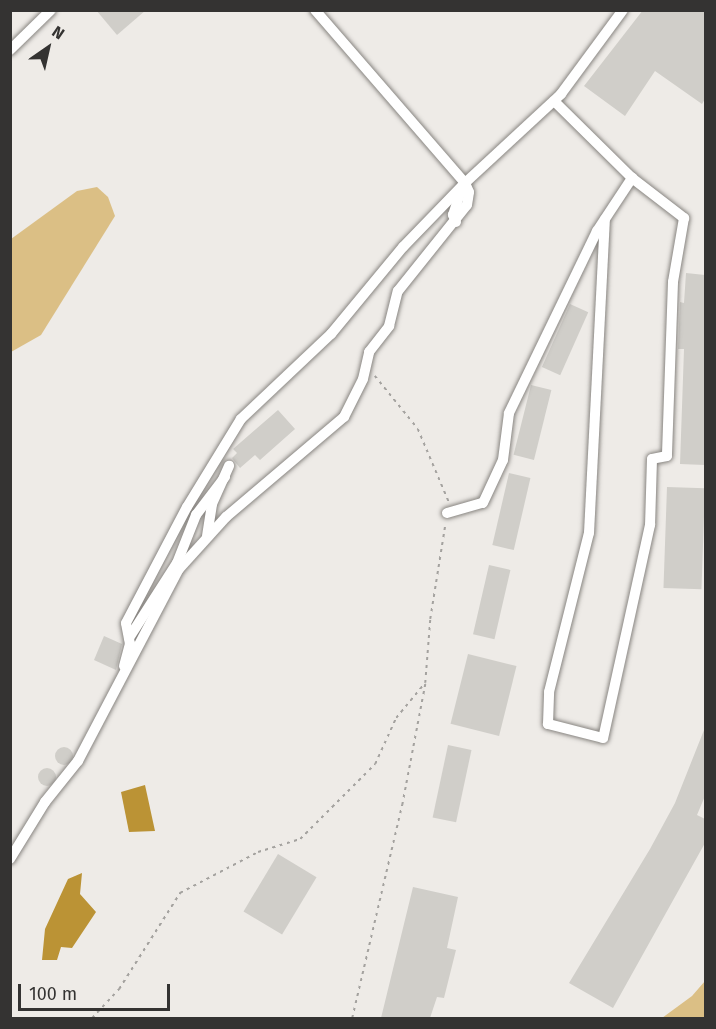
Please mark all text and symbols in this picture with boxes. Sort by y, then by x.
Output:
north arrow [18,18,78,78]
text: N [49,22,68,44]
scale bar [21,972,172,1010]
text: 100 m [29,983,77,1005]

